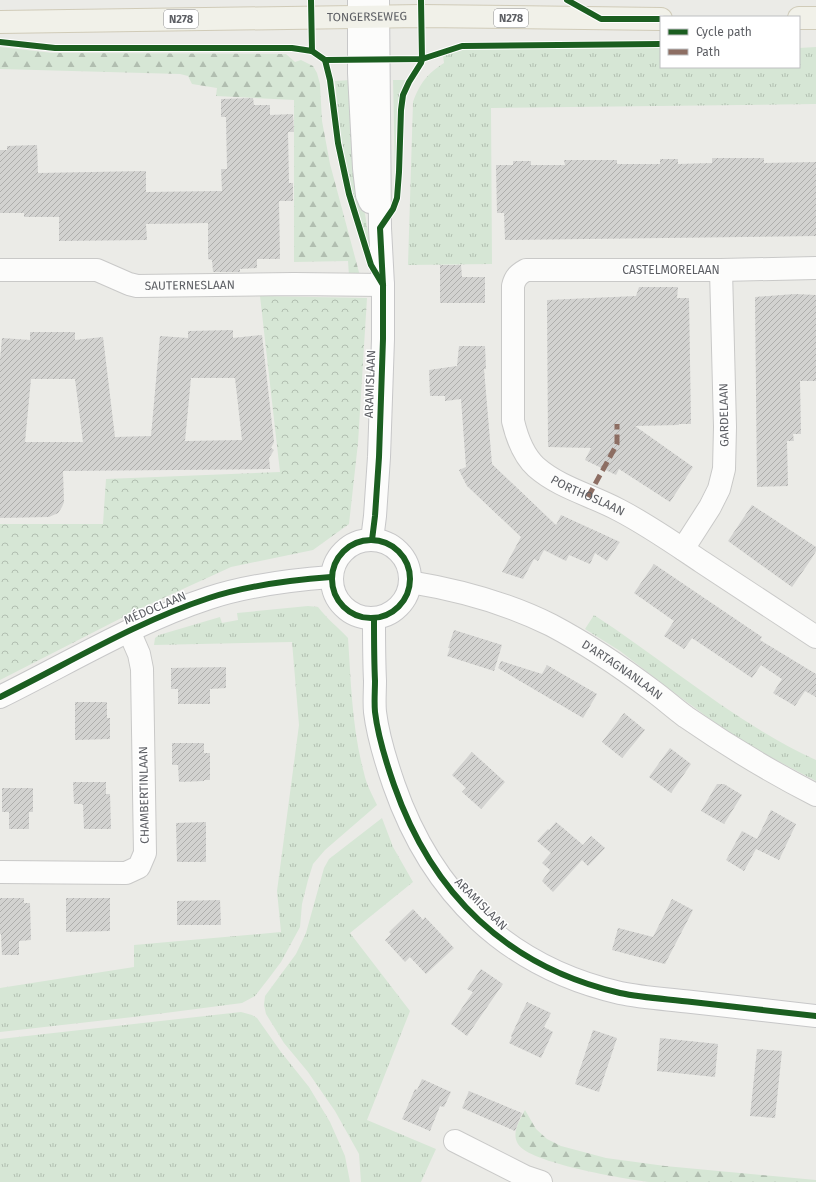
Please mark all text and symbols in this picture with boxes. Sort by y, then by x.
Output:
street label: TONGERSEWEG [327,9,407,24]
road number: N278 [494,9,528,27]
road number: N278 [164,10,198,28]
legend [660,16,800,68]
text: Cycle path [696,25,752,39]
text: Path [696,45,720,59]
street label: CASTELMORELAAN [622,263,720,277]
street label: SAUTERNESLAAN [145,278,235,293]
street label: ARAMISLAAN [362,350,378,418]
street label: GARDELAAN [716,383,732,447]
street label: PORTHOSLAAN [548,472,627,519]
street label: MÉDOCLAAN [121,588,188,627]
street label: D'ARTAGNANLAAN [579,637,665,703]
street label: CHAMBERTINLAAN [136,746,152,844]
street label: ARAMISLAAN [452,875,510,933]

